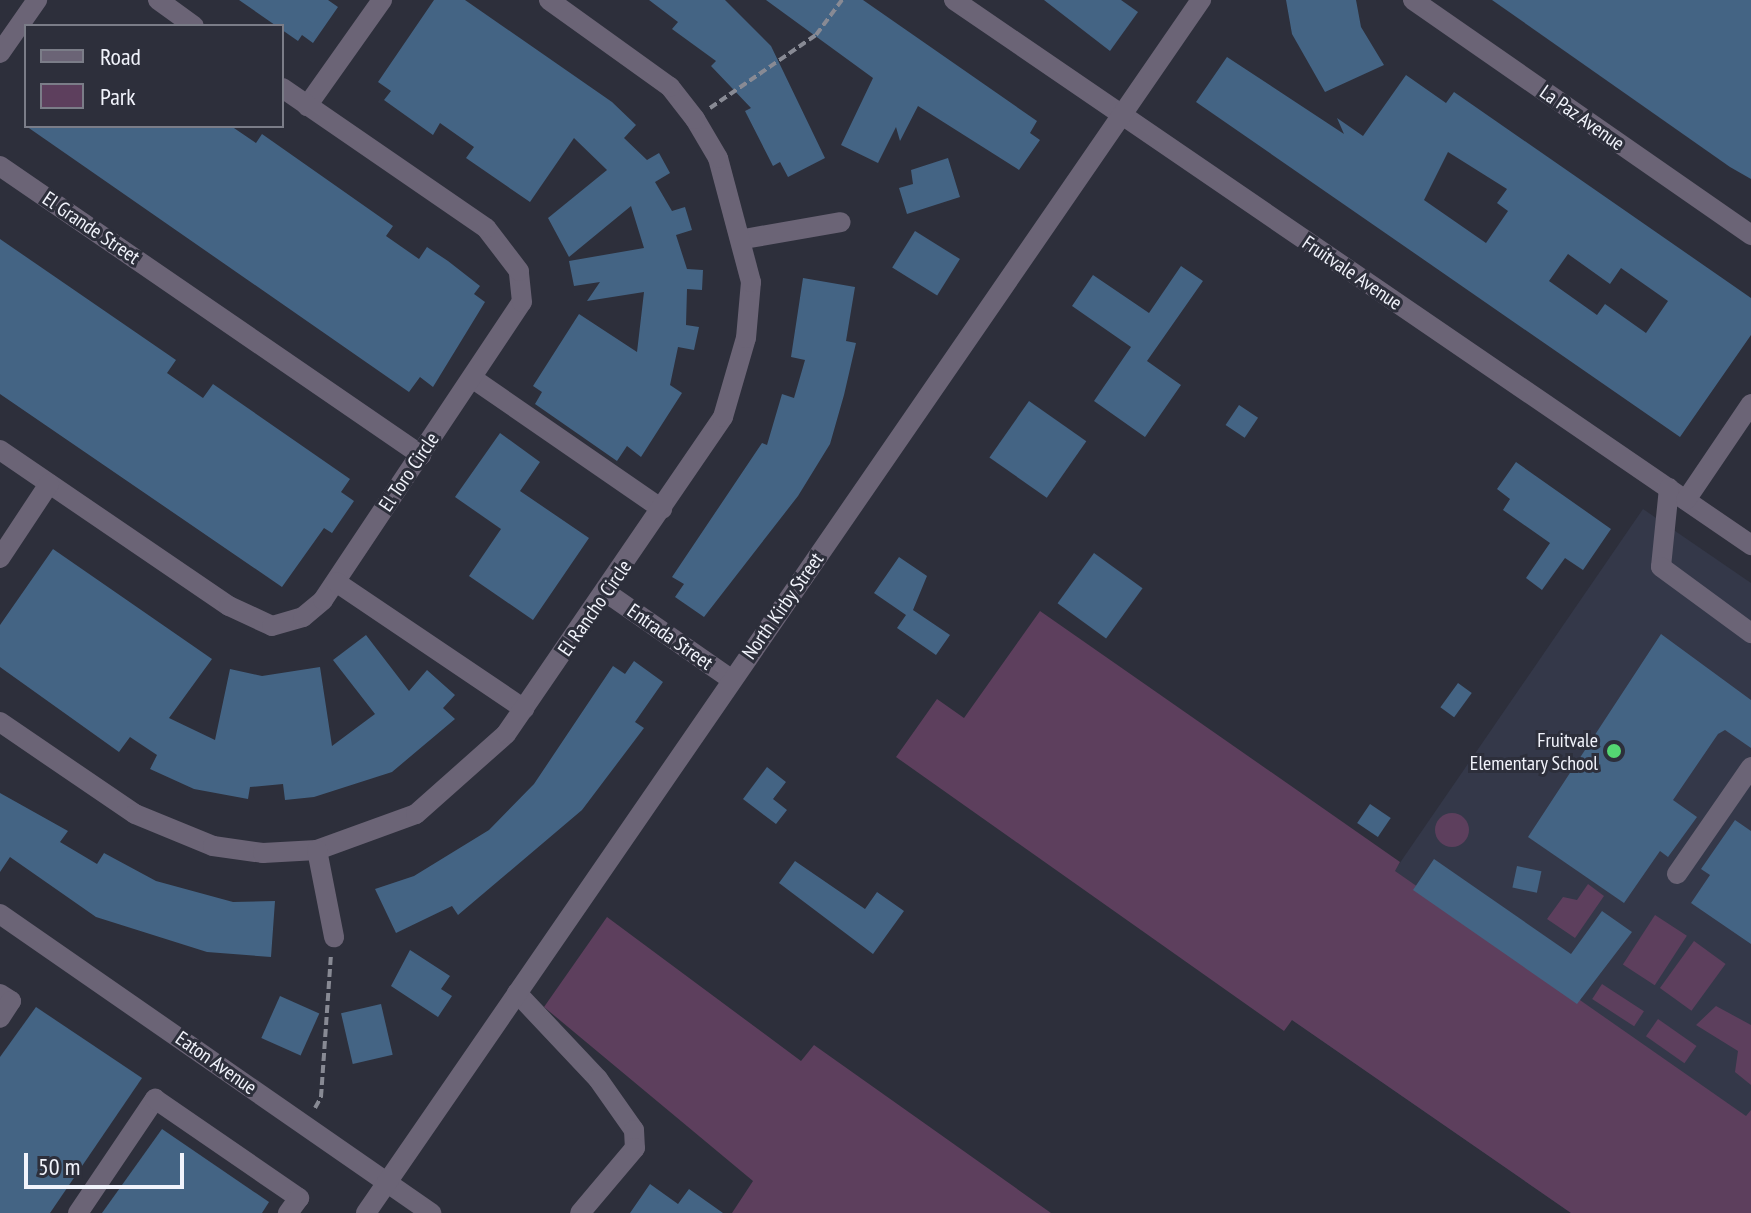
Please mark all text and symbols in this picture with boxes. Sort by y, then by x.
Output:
legend [24,24,284,128]
text: Road [100,41,141,72]
street label: La Paz Avenue [1535,80,1629,156]
text: Park [100,81,136,112]
street label: El Grande Street [38,187,144,269]
street label: Fruitvale Avenue [1297,231,1407,315]
street label: El Toro Circle [374,428,444,516]
street label: North Kirby Street [737,548,829,664]
street label: El Rancho Circle [553,555,637,661]
street label: Entrada Street [623,599,717,675]
place label: Fruitvale Elementary School [1469,728,1598,775]
marker: Fruitvale Elementary School [1605,742,1623,760]
street label: Eaton Avenue [171,1026,261,1100]
scale bar [28,1137,188,1187]
text: 50 m [38,1151,80,1182]

